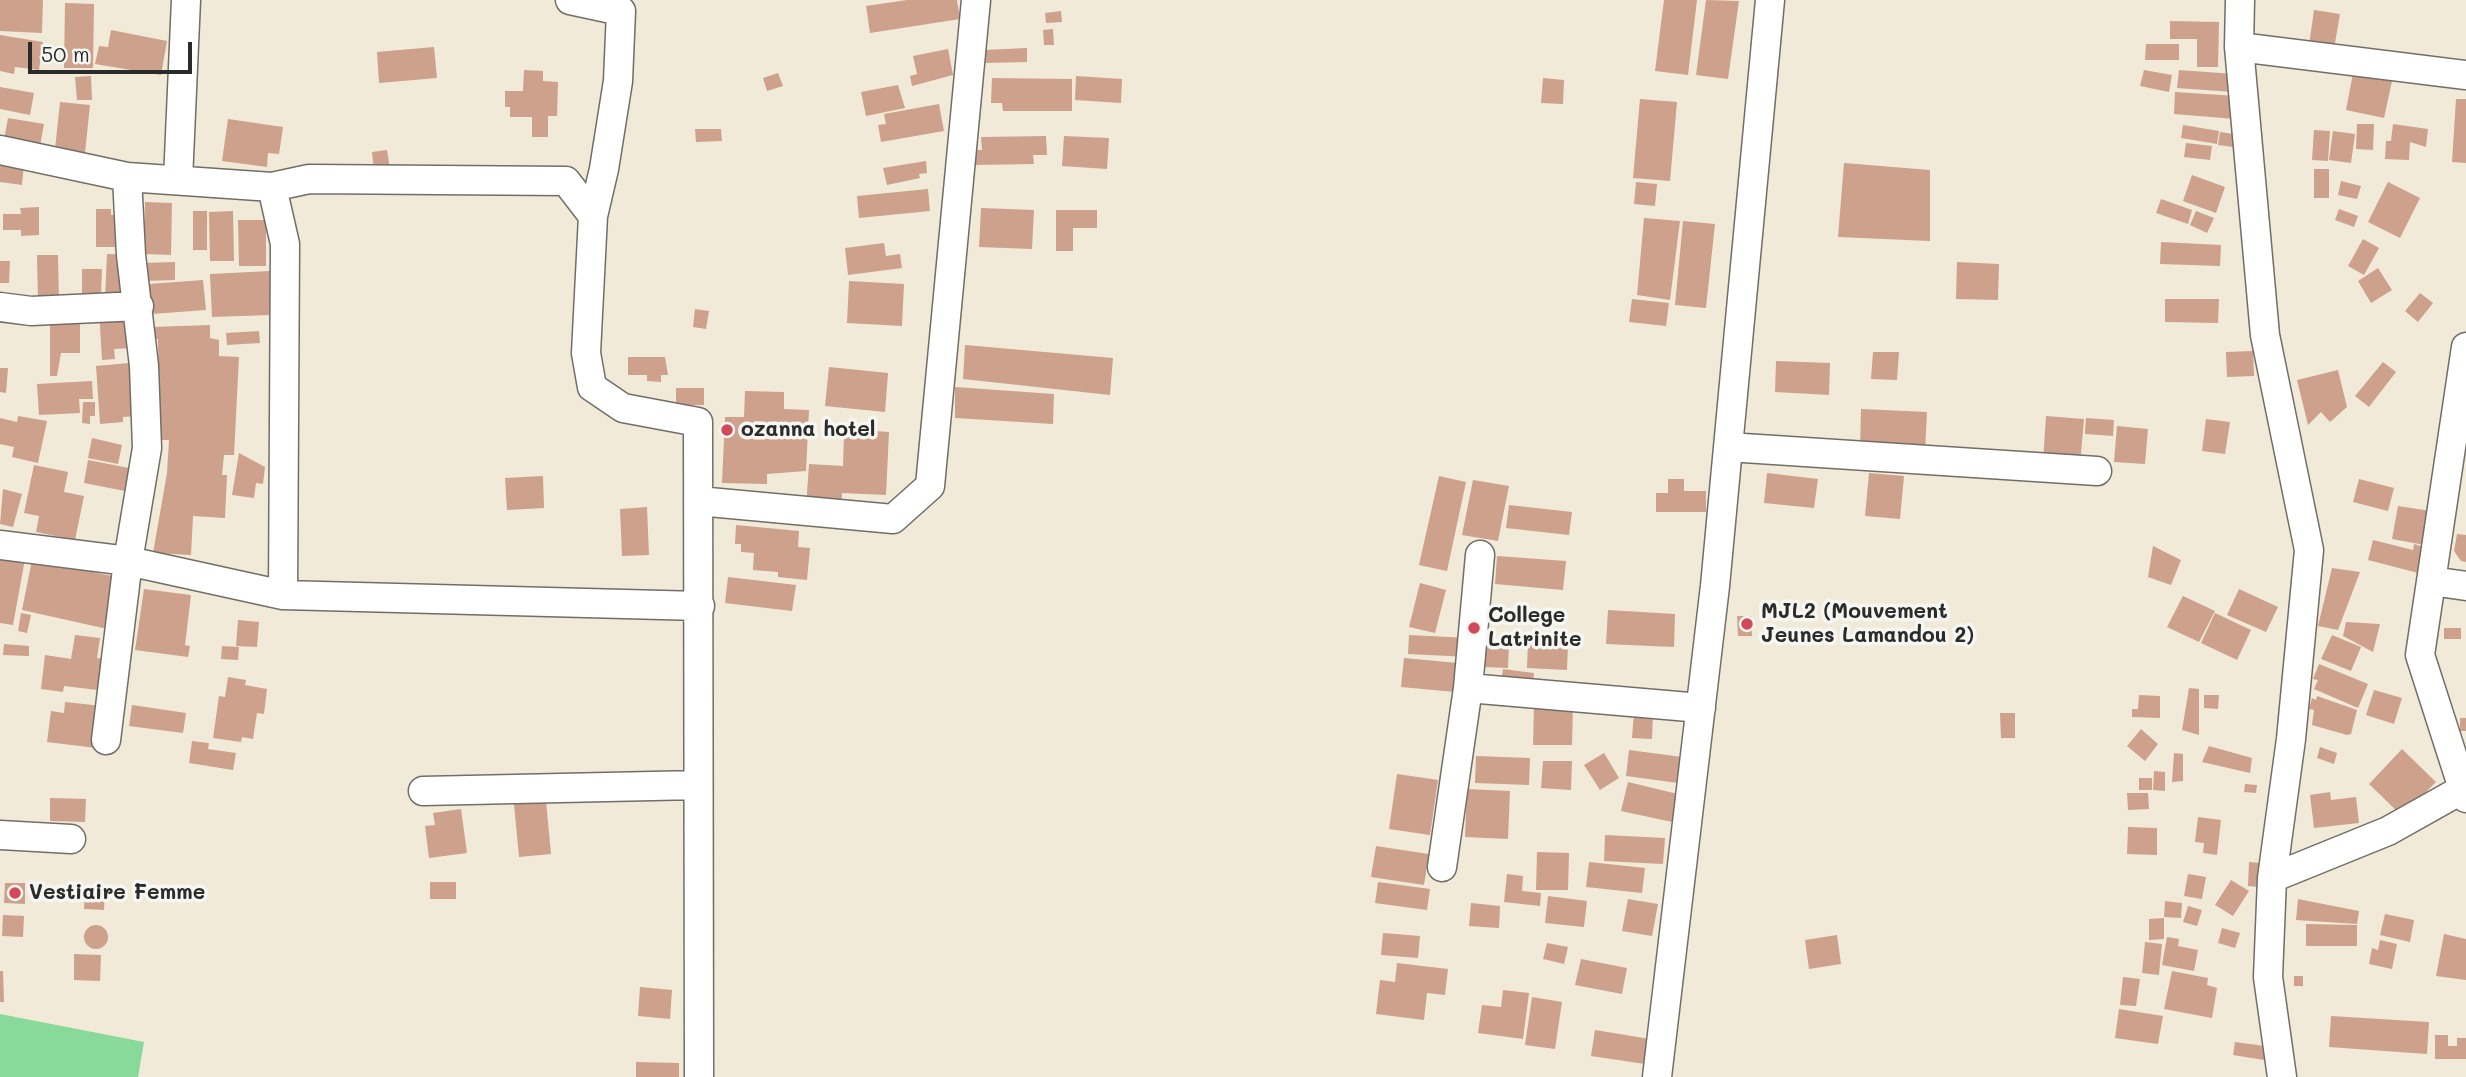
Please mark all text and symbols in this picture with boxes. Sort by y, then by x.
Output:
scale bar [32,28,196,72]
text: 50 m [41,40,90,67]
place label: ozanna hotel [741,417,876,443]
marker: ozanna hotel [719,422,735,438]
place label: MJL2 (Mouvement Jeunes Lamandou 2) [1761,599,1974,649]
place label: College Latrinite [1488,603,1581,653]
marker: MJL2 (Mouvement Jeunes Lamandou 2) [1739,616,1755,632]
marker: College Latrinite [1466,620,1482,636]
place label: Vestiaire Femme [29,880,205,906]
marker: Vestiaire Femme [7,885,23,901]

